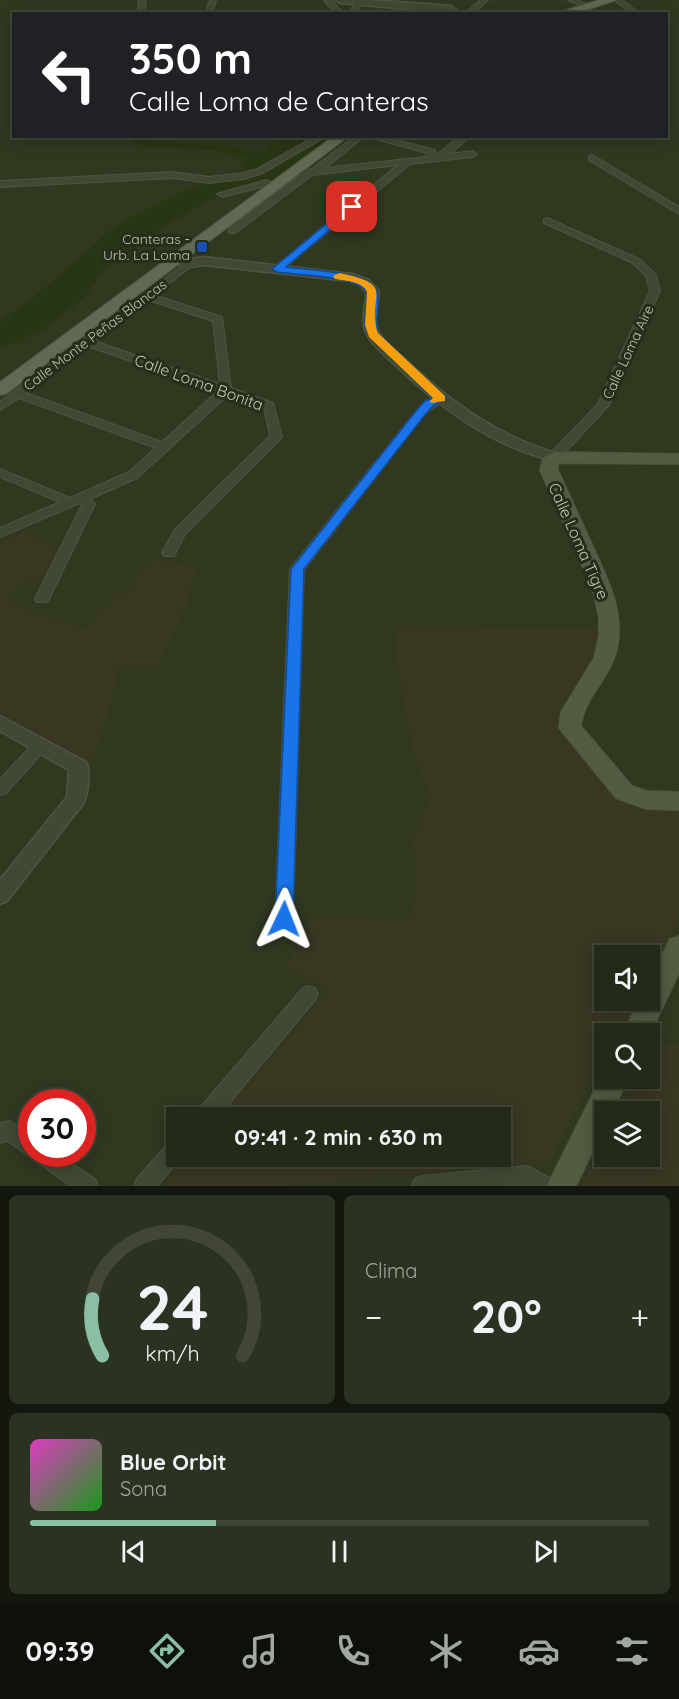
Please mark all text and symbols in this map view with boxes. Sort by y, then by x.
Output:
text: 350 m [129,32,252,85]
icon: left [30,36,108,114]
text: Calle Loma de Canteras [129,84,429,118]
pin [326,181,377,232]
icon: arrive [335,190,368,223]
place label: Canteras - Urb. La Loma [103,230,190,264]
marker: Canteras - Urb. La Loma [195,240,209,254]
street label: Calle Monte Peñas Blancas [20,275,170,395]
street label: Calle Loma Aire [598,302,658,402]
street label: Calle Loma Bonita [132,349,266,415]
street label: Calle Loma Tigre [544,480,614,602]
position arrow [252,887,316,951]
map controls [594,945,660,1167]
button: sound [594,945,660,1011]
button: search [594,1023,660,1089]
speed limit sign: 30 [18,1089,96,1167]
button: layers [594,1101,660,1167]
text: 09:41 · 2 min · 630 m [234,1123,443,1151]
text: Clima [365,1258,417,1283]
text: 24 [136,1268,208,1346]
text: 20° [471,1288,542,1344]
text: − [365,1296,382,1337]
text: + [630,1296,649,1337]
text: km/h [145,1341,199,1367]
text: Blue Orbit [120,1448,226,1476]
text: Sona [120,1476,167,1501]
icon: previous [117,1535,150,1568]
icon: pause [323,1535,356,1568]
icon: next [529,1535,562,1568]
icon: directions [146,1630,188,1672]
icon: music [239,1630,281,1672]
icon: phone [332,1630,374,1672]
icon: climate [425,1630,467,1672]
icon: car [518,1630,560,1672]
icon: filters [611,1630,653,1672]
text: 09:39 [26,1634,95,1668]

